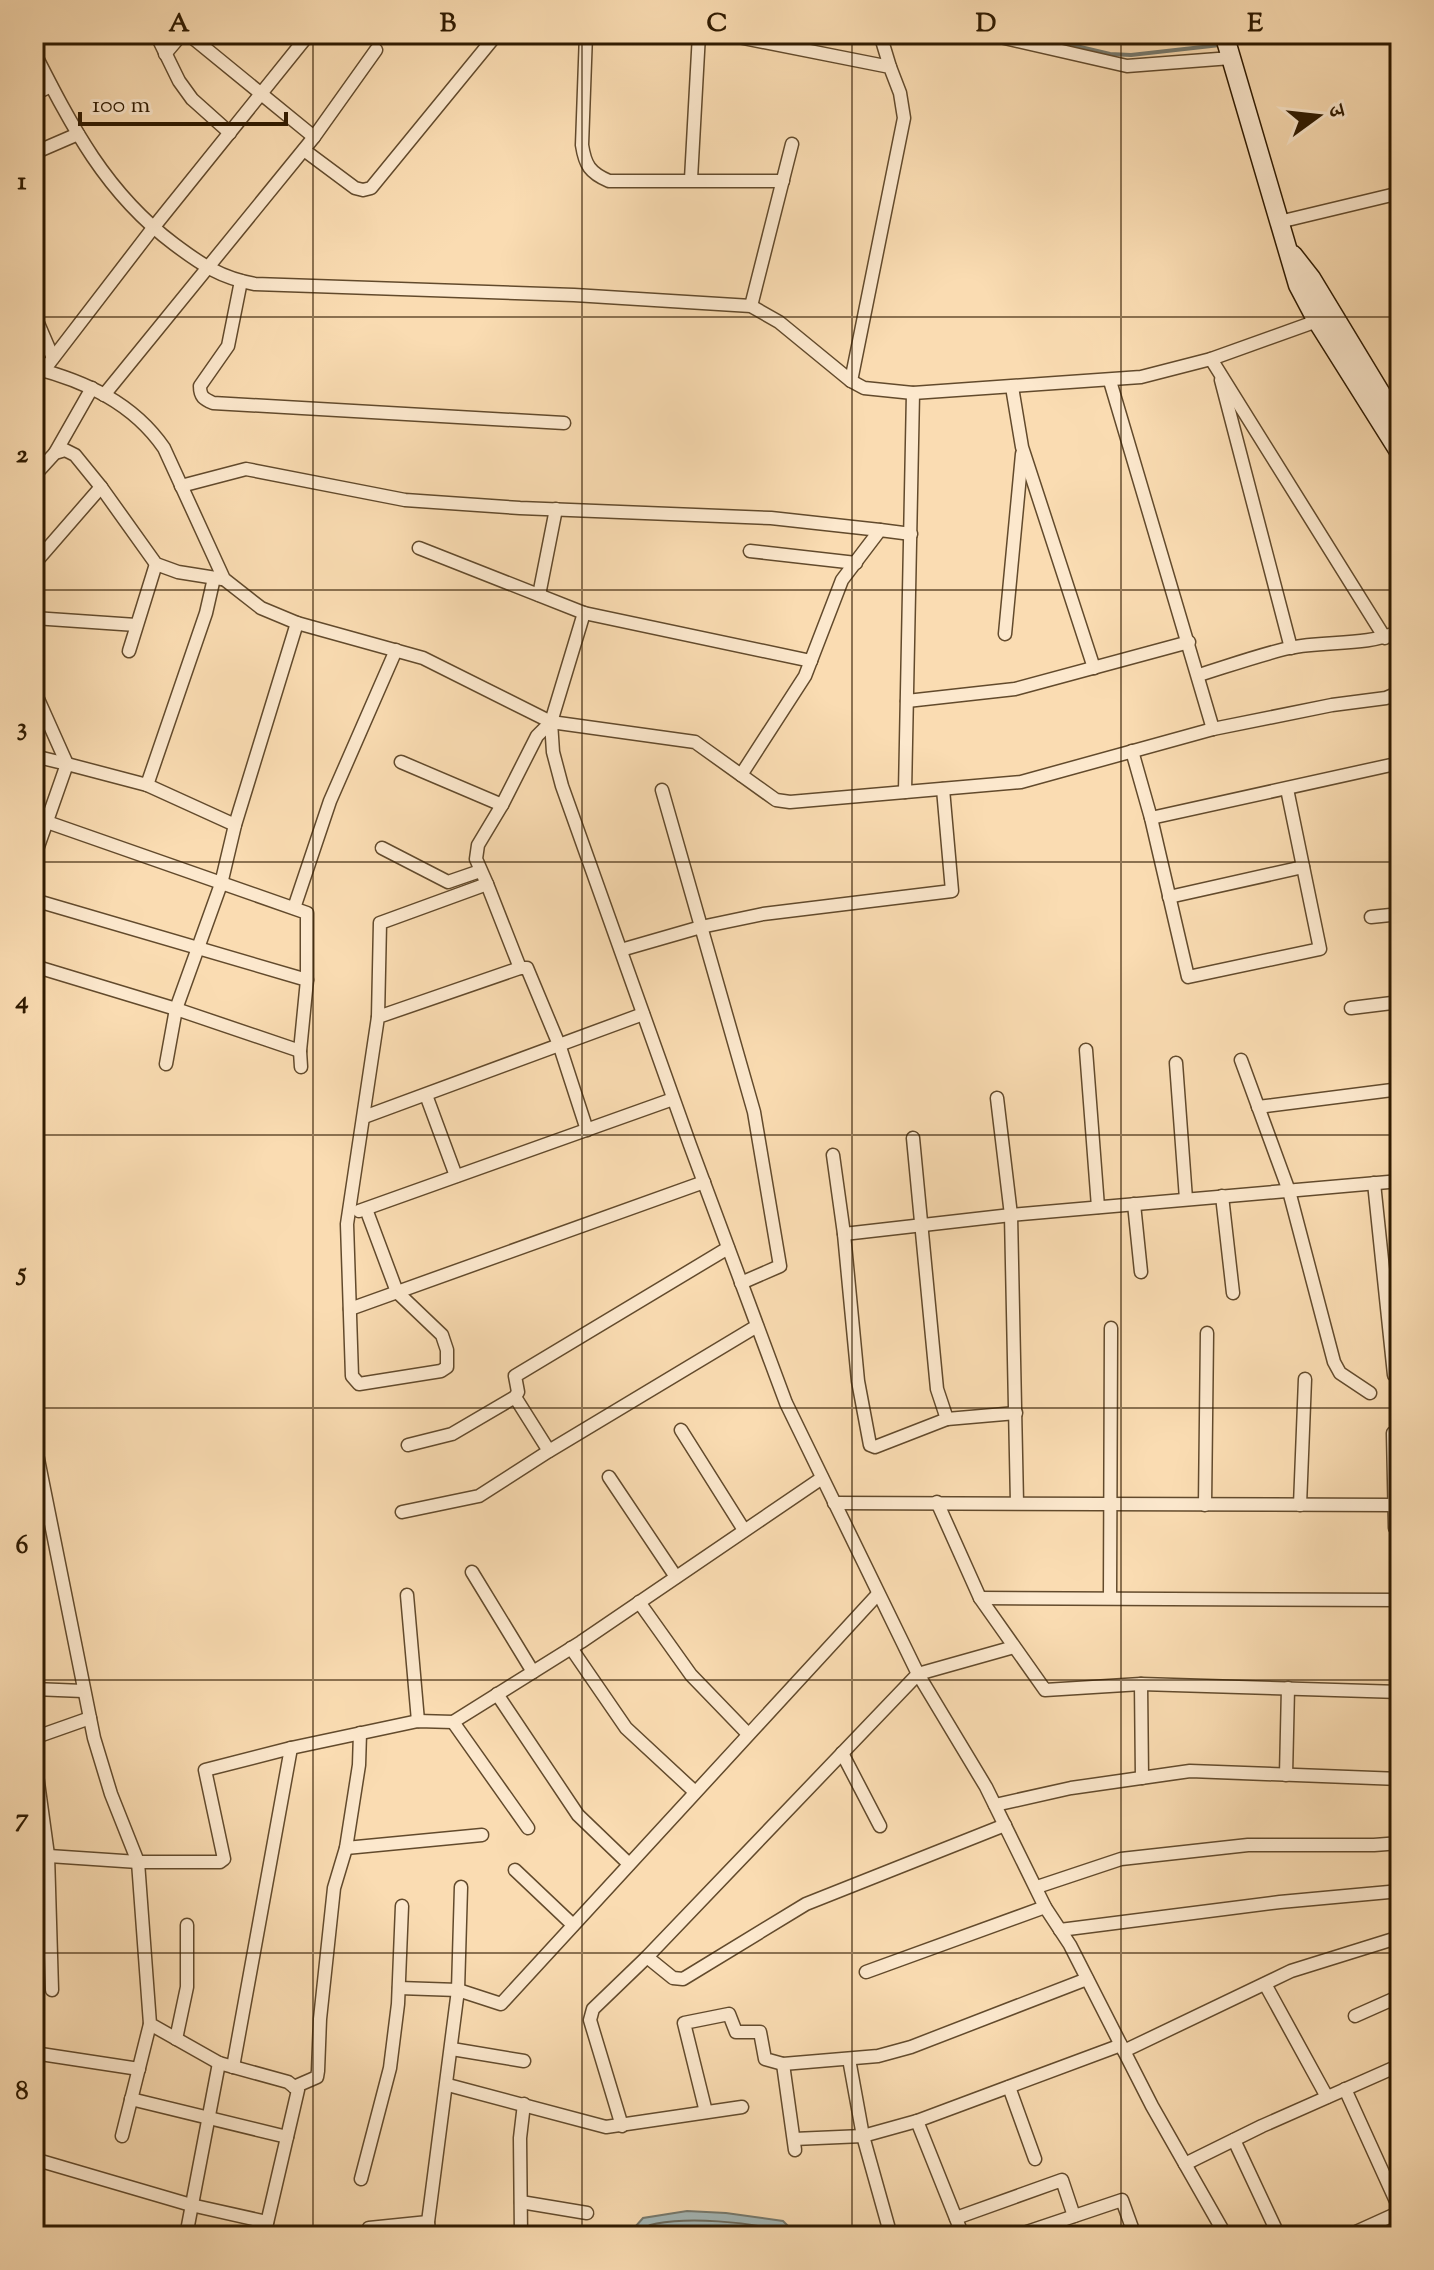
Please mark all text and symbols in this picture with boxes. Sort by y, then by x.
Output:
text: A [168,6,190,43]
text: B [440,6,457,43]
text: C [707,6,727,43]
text: D [976,6,996,43]
text: E [1247,6,1263,43]
scale bar [80,76,286,126]
north arrow [1278,76,1358,156]
text: 100 m [92,89,150,123]
text: उ [1317,100,1352,123]
text: 1 [18,164,27,201]
text: 2 [16,437,29,474]
text: 3 [17,710,27,747]
text: 4 [14,983,29,1020]
text: 5 [16,1255,27,1292]
text: 6 [16,1528,29,1565]
text: 7 [15,1801,29,1838]
text: 8 [15,2074,29,2111]

